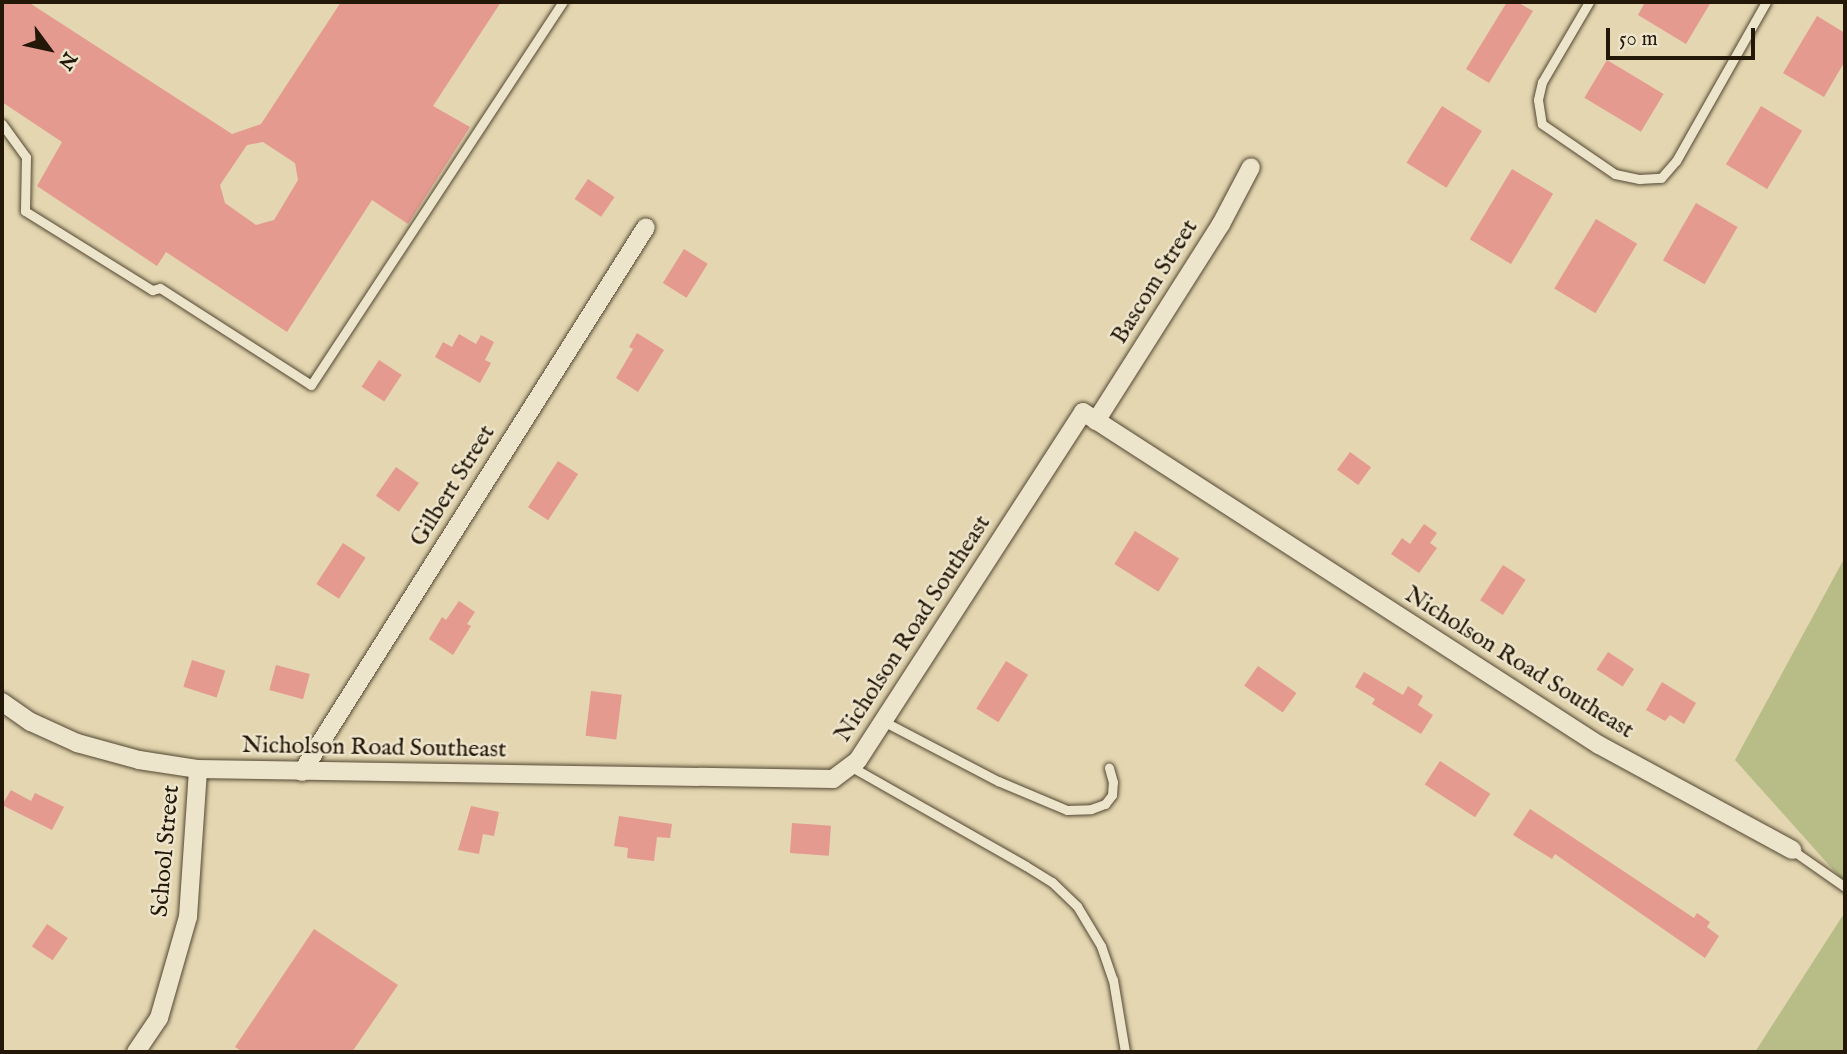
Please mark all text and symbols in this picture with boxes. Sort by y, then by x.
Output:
north arrow [14,14,84,84]
scale bar [1609,14,1758,58]
text: 50 m [1619,26,1658,53]
text: N [52,47,81,74]
street label: Bascom Street [1105,214,1205,350]
street label: Gilbert Street [404,420,502,552]
street label: Nicholson Road Southeast [829,510,997,748]
street label: Nicholson Road Southeast [1399,581,1639,745]
street label: Nicholson Road Southeast [241,731,507,765]
street label: School Street [146,784,186,918]

